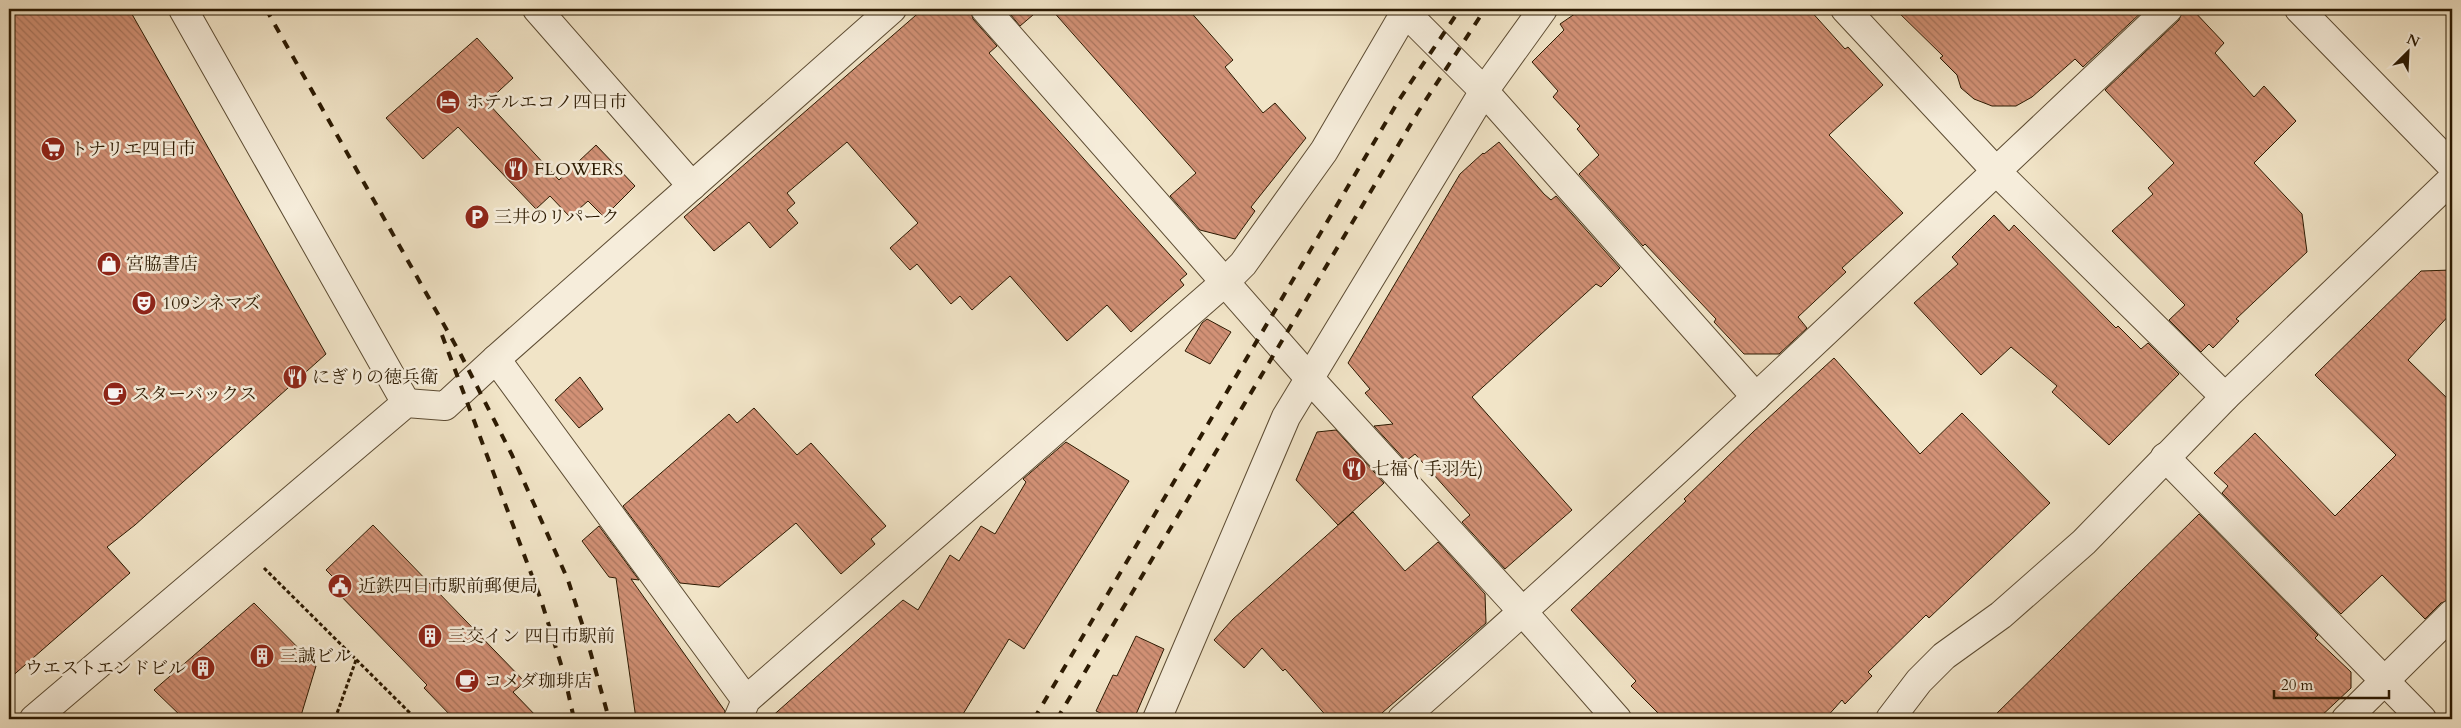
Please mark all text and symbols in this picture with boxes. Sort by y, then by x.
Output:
north arrow [2384,28,2434,78]
text: N [2404,29,2423,52]
hotel icon: ホテルエコノ四日市 [435,89,461,115]
place label: ホテルエコノ四日市 [466,90,627,115]
supermarket icon: トナリエ四日市 [40,136,66,162]
place label: トナリエ四日市 [70,137,196,162]
restaurant icon: FLOWERS [503,156,529,182]
place label: FLOWERS [534,157,623,182]
parking icon: 三井のリパーク [464,204,490,230]
place label: 三井のリパーク [494,205,619,230]
shop icon: 宮脇書店 [96,251,122,277]
place label: 宮脇書店 [126,252,198,277]
theatre icon: 109シネマズ [131,290,157,316]
place label: 109シネマズ [162,291,261,316]
restaurant icon: にぎりの徳兵衛 [282,364,308,390]
place label: にぎりの徳兵衛 [312,365,438,390]
cafe icon: スターバックス [102,381,128,407]
place label: スターバックス [132,382,257,407]
restaurant icon: 七福 ( 手羽先) [1341,456,1367,482]
place label: 七福 ( 手羽先) [1372,457,1483,482]
public building icon: 近鉄四日市駅前郵便局 [327,573,353,599]
place label: 近鉄四日市駅前郵便局 [358,574,538,599]
building icon: 三交イン 四日市駅前 [417,623,443,649]
place label: 三交イン 四日市駅前 [448,624,615,649]
building icon: 三誠ビル [249,643,275,669]
place label: 三誠ビル [280,644,352,669]
building icon: ウエストエンドビル [190,655,216,681]
place label: ウエストエンドビル [25,656,186,681]
cafe icon: コメダ珈琲店 [454,668,480,694]
scale bar [2274,668,2388,700]
place label: コメダ珈琲店 [484,669,592,694]
text: 20 m [2281,675,2313,695]

